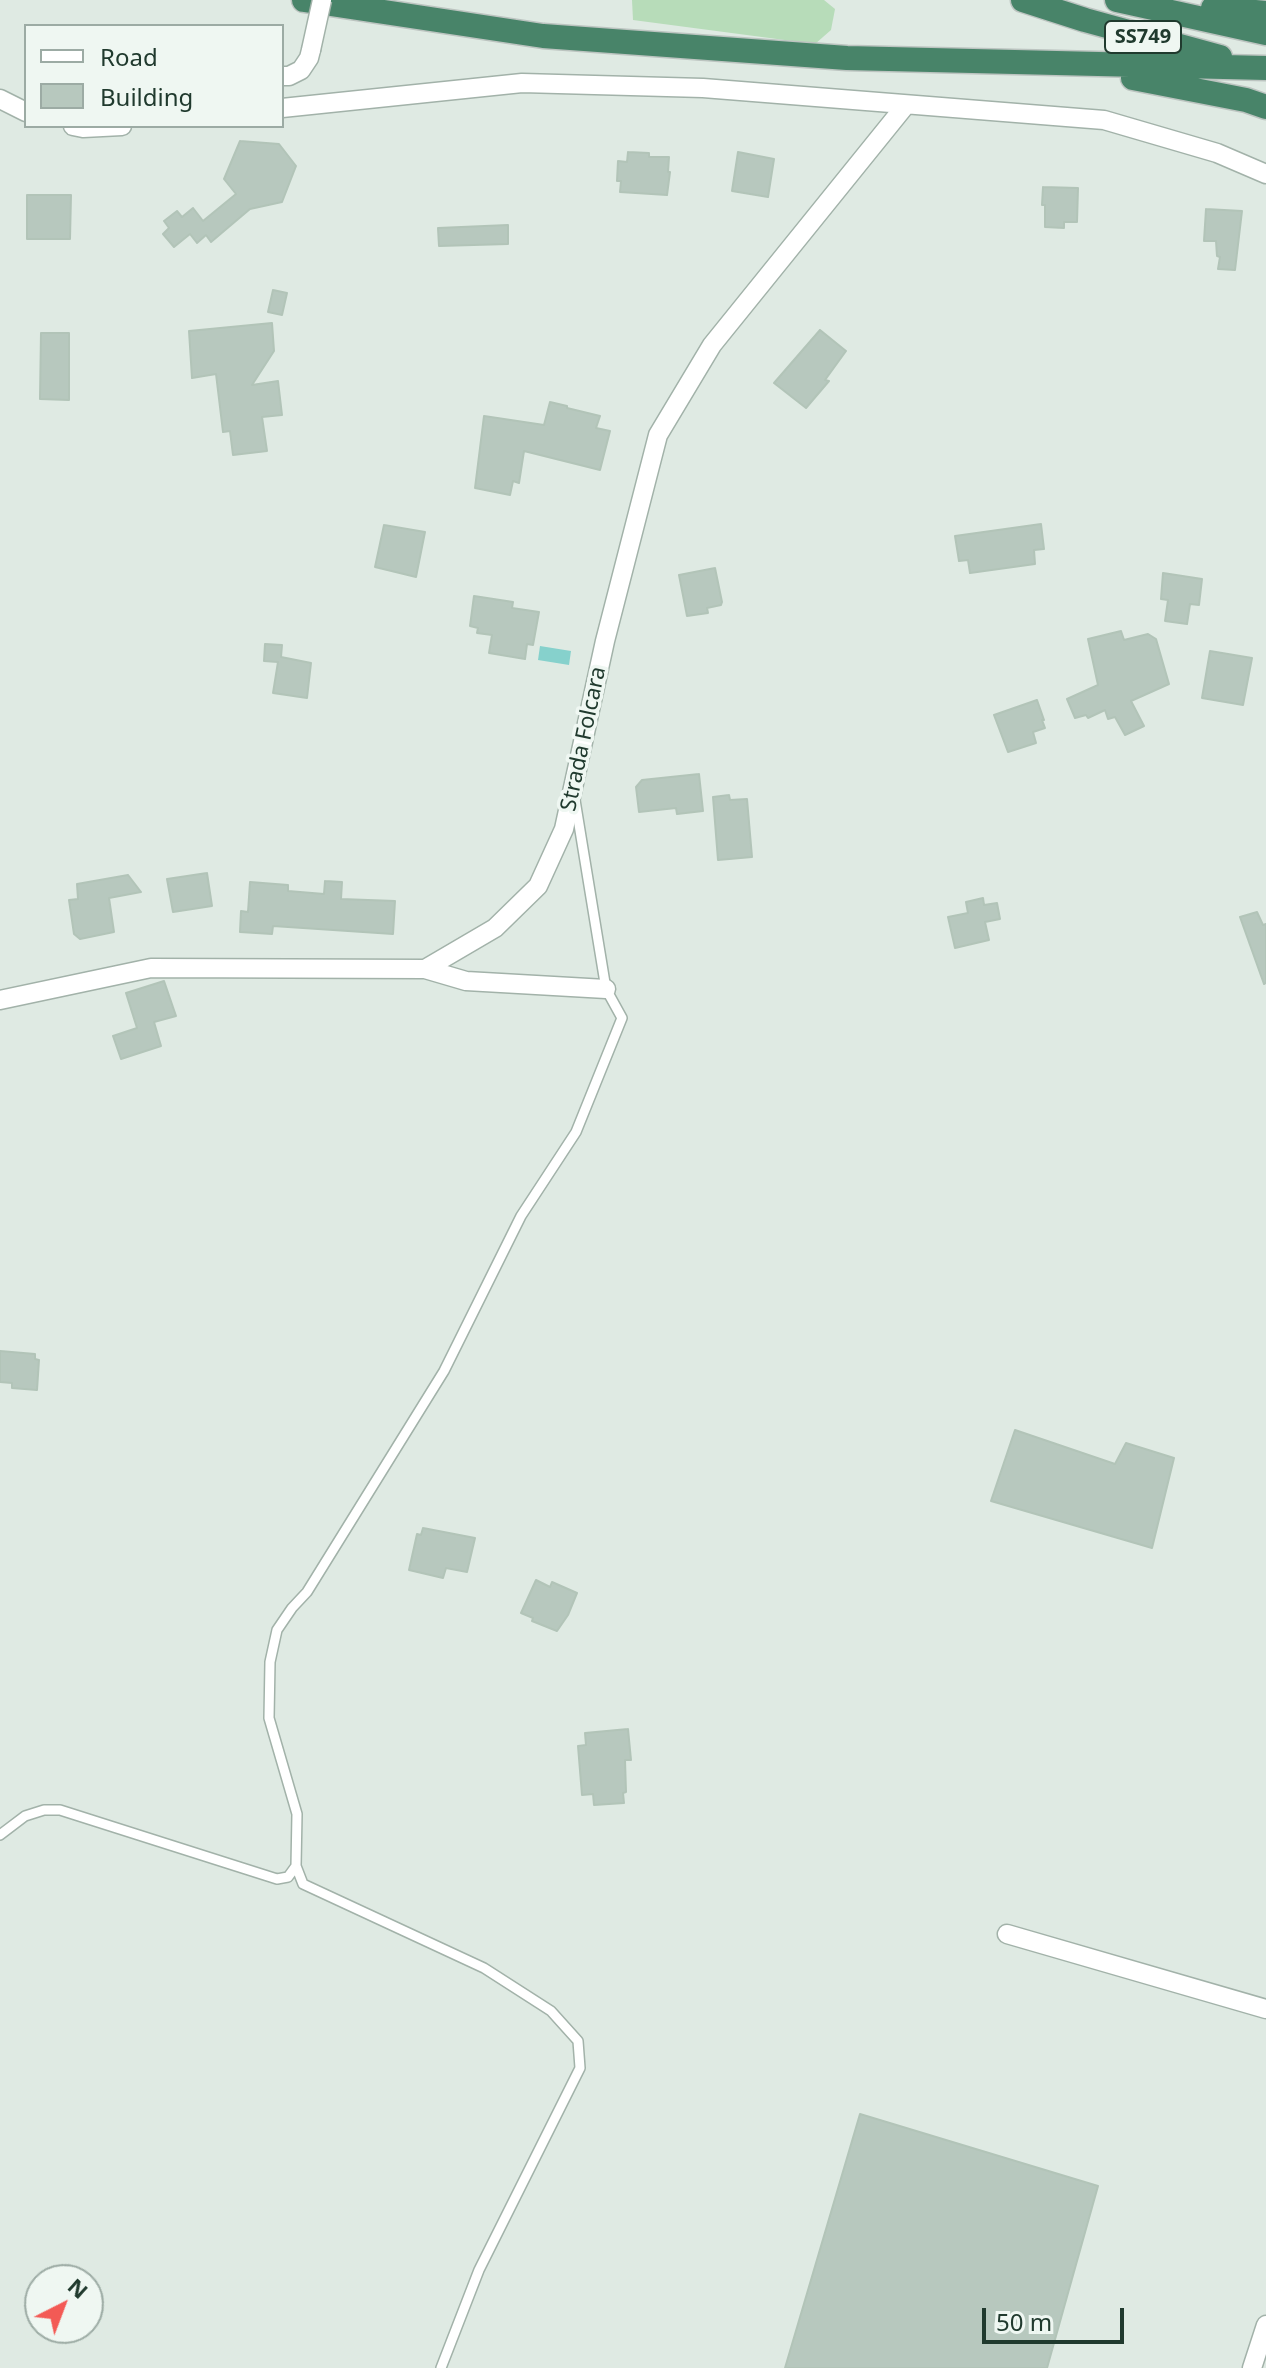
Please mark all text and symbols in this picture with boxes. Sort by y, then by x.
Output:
road number: SS749 [1105,21,1181,53]
legend [24,24,284,128]
text: Road [100,40,158,73]
text: Building [100,80,193,113]
street label: Strada Folcara [556,664,612,814]
north arrow [24,2264,104,2344]
text: N [62,2271,95,2305]
scale bar [986,2292,1128,2342]
text: 50 m [996,2305,1052,2338]

